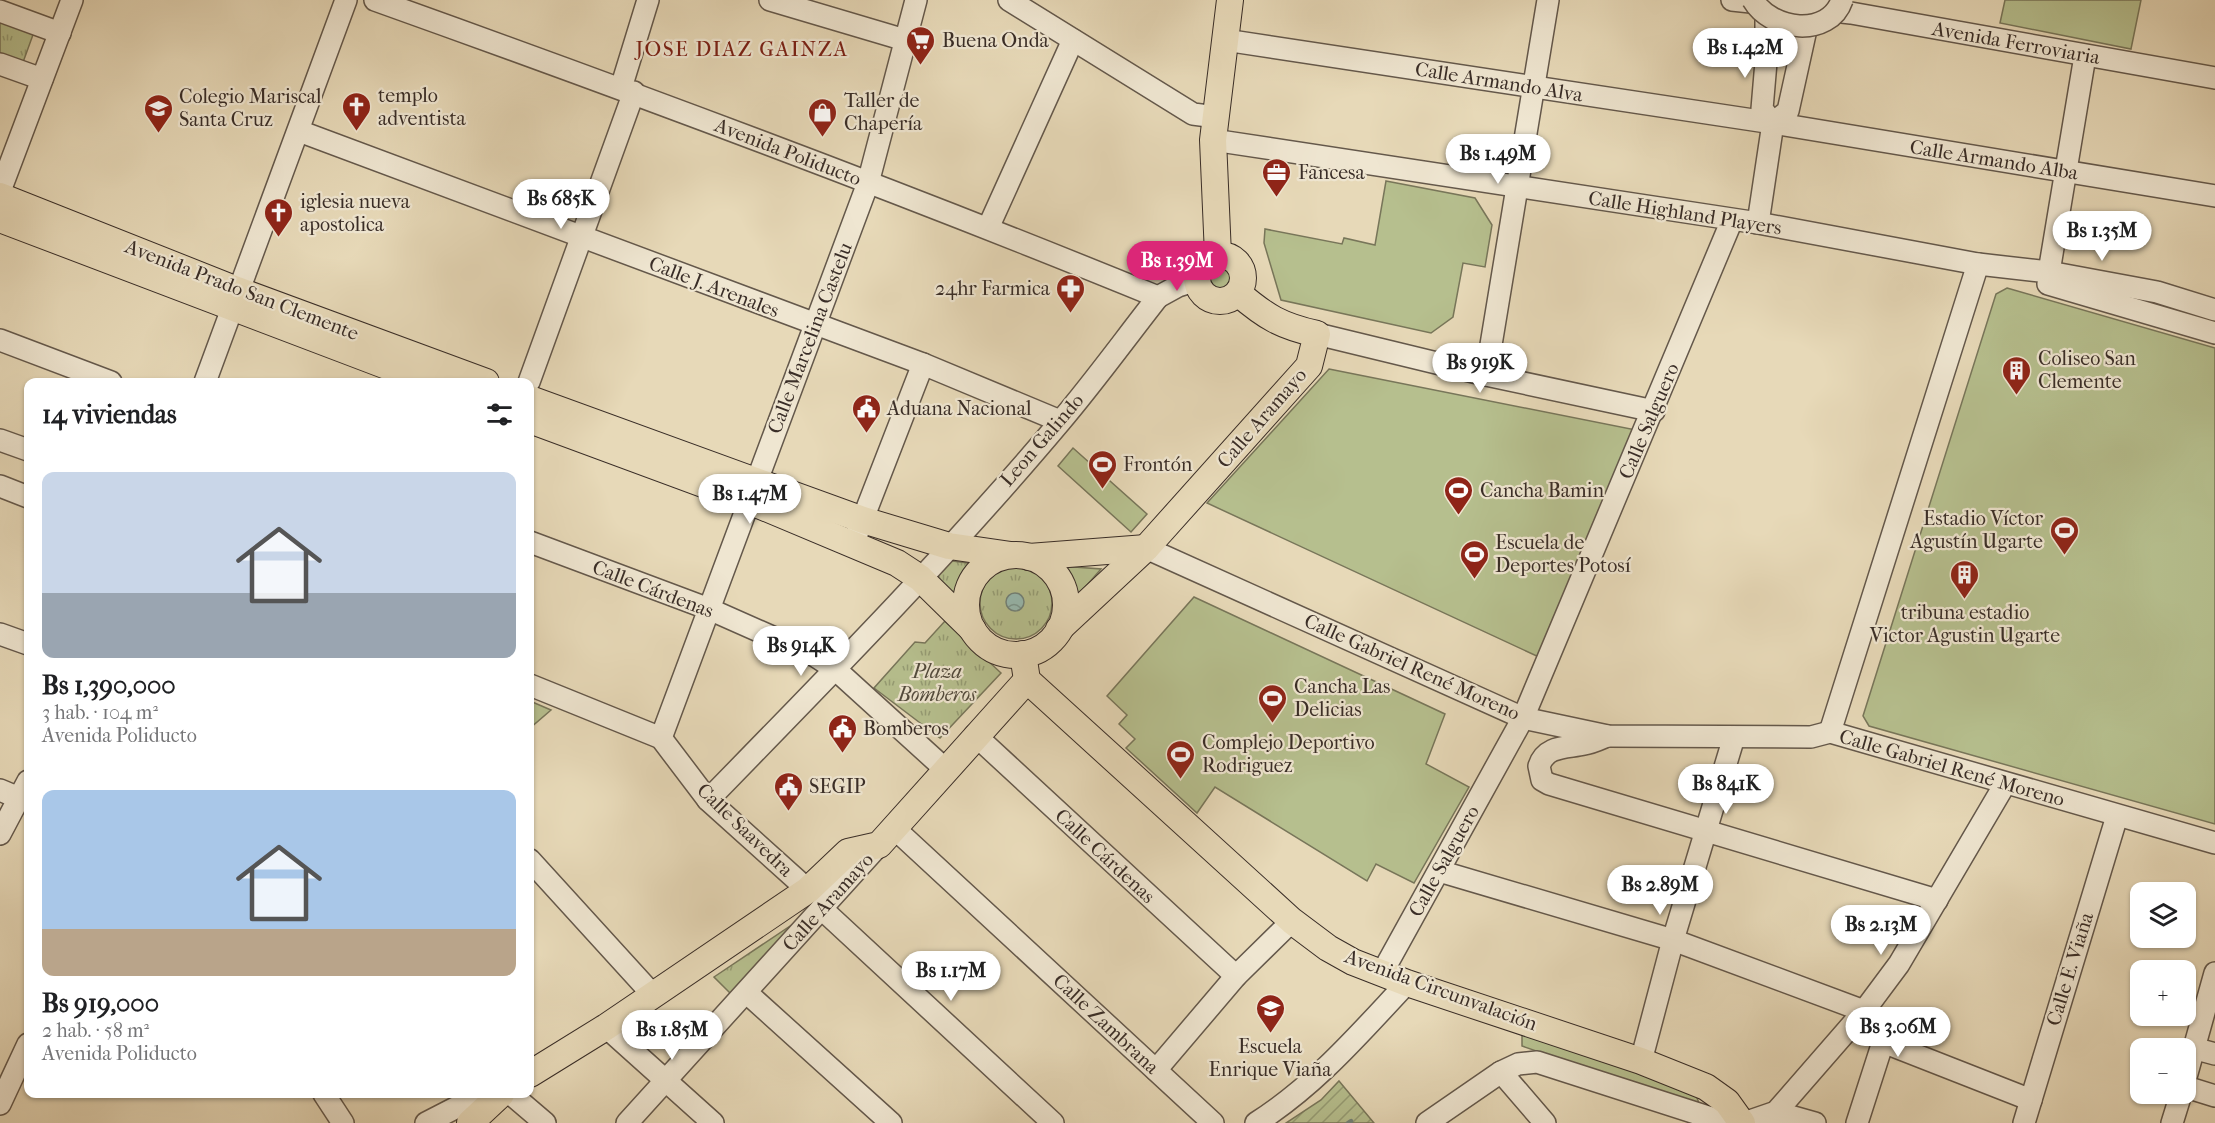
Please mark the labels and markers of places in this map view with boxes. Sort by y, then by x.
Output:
supermarket icon: Buena Onda [905,24,937,66]
pin: Bs 1.42M [1683,28,1807,79]
place label: Buena Onda [942,29,1050,52]
place label: templo adventista [378,84,467,130]
place label: Colegio Mariscal Santa Cruz [179,85,322,131]
place label: Taller de Chapería [844,89,923,135]
church icon: templo adventista [341,90,373,132]
school or university icon: Colegio Mariscal Santa Cruz [142,92,174,134]
shop icon: Taller de Chapería [807,96,839,138]
pin: Bs 1.49M [1436,134,1560,185]
office icon: Fancesa [1261,156,1293,198]
place label: Fancesa [1298,161,1365,184]
pin: Bs 685K [506,179,616,230]
place label: iglesia nueva apostolica [300,190,411,236]
church icon: iglesia nueva apostolica [263,196,295,238]
pin: Bs 1.35M [2040,211,2164,262]
pin: Bs 1.39M [1115,241,1239,292]
pharmacy icon: 24hr Farmica [1055,272,1087,314]
place label: 24hr Farmica [935,277,1051,300]
pin: Bs 919K [1425,343,1535,394]
place label: Coliseo San Clemente [2038,347,2136,393]
building icon: Coliseo San Clemente [2001,354,2033,396]
public building icon: Aduana Nacional [850,392,882,434]
place label: Aduana Nacional [886,397,1032,420]
sports icon: Frontón [1086,448,1118,490]
place label: Frontón [1123,453,1193,476]
pin: Bs 1.47M [688,474,812,525]
sports icon: Cancha Bamin [1443,474,1475,516]
place label: Cancha Bamin [1480,479,1605,502]
place label: Estadio Víctor Agustín Ugarte [1909,507,2043,553]
sports icon: Estadio Víctor Agustín Ugarte [2048,514,2080,556]
place label: Escuela de Deportes Potosí [1495,531,1632,577]
sports icon: Escuela de Deportes Potosí [1458,538,1490,580]
building icon: tribuna estadio Victor Agustin Ugarte [1949,558,1981,600]
place label: tribuna estadio Victor Agustin Ugarte [1869,601,2060,647]
pin: Bs 914K [746,626,856,677]
place label: Cancha Las Delicias [1294,675,1390,721]
sports icon: Cancha Las Delicias [1257,682,1289,724]
public building icon: Bomberos [826,712,858,754]
place label: Bomberos [863,717,949,740]
place label: Complejo Deportivo Rodriguez [1202,731,1375,777]
sports icon: Complejo Deportivo Rodriguez [1165,738,1197,780]
pin: Bs 841K [1671,764,1781,815]
public building icon: SEGIP [772,770,804,812]
place label: SEGIP [809,775,866,798]
pin: Bs 2.89M [1598,865,1722,916]
pin: Bs 2.13M [1819,905,1943,956]
pin: Bs 1.17M [889,951,1013,1002]
school or university icon: Escuela Enrique Viaña [1254,992,1286,1034]
pin: Bs 3.06M [1836,1007,1960,1058]
pin: Bs 1.85M [610,1010,734,1061]
place label: Escuela Enrique Viaña [1209,1035,1332,1081]

